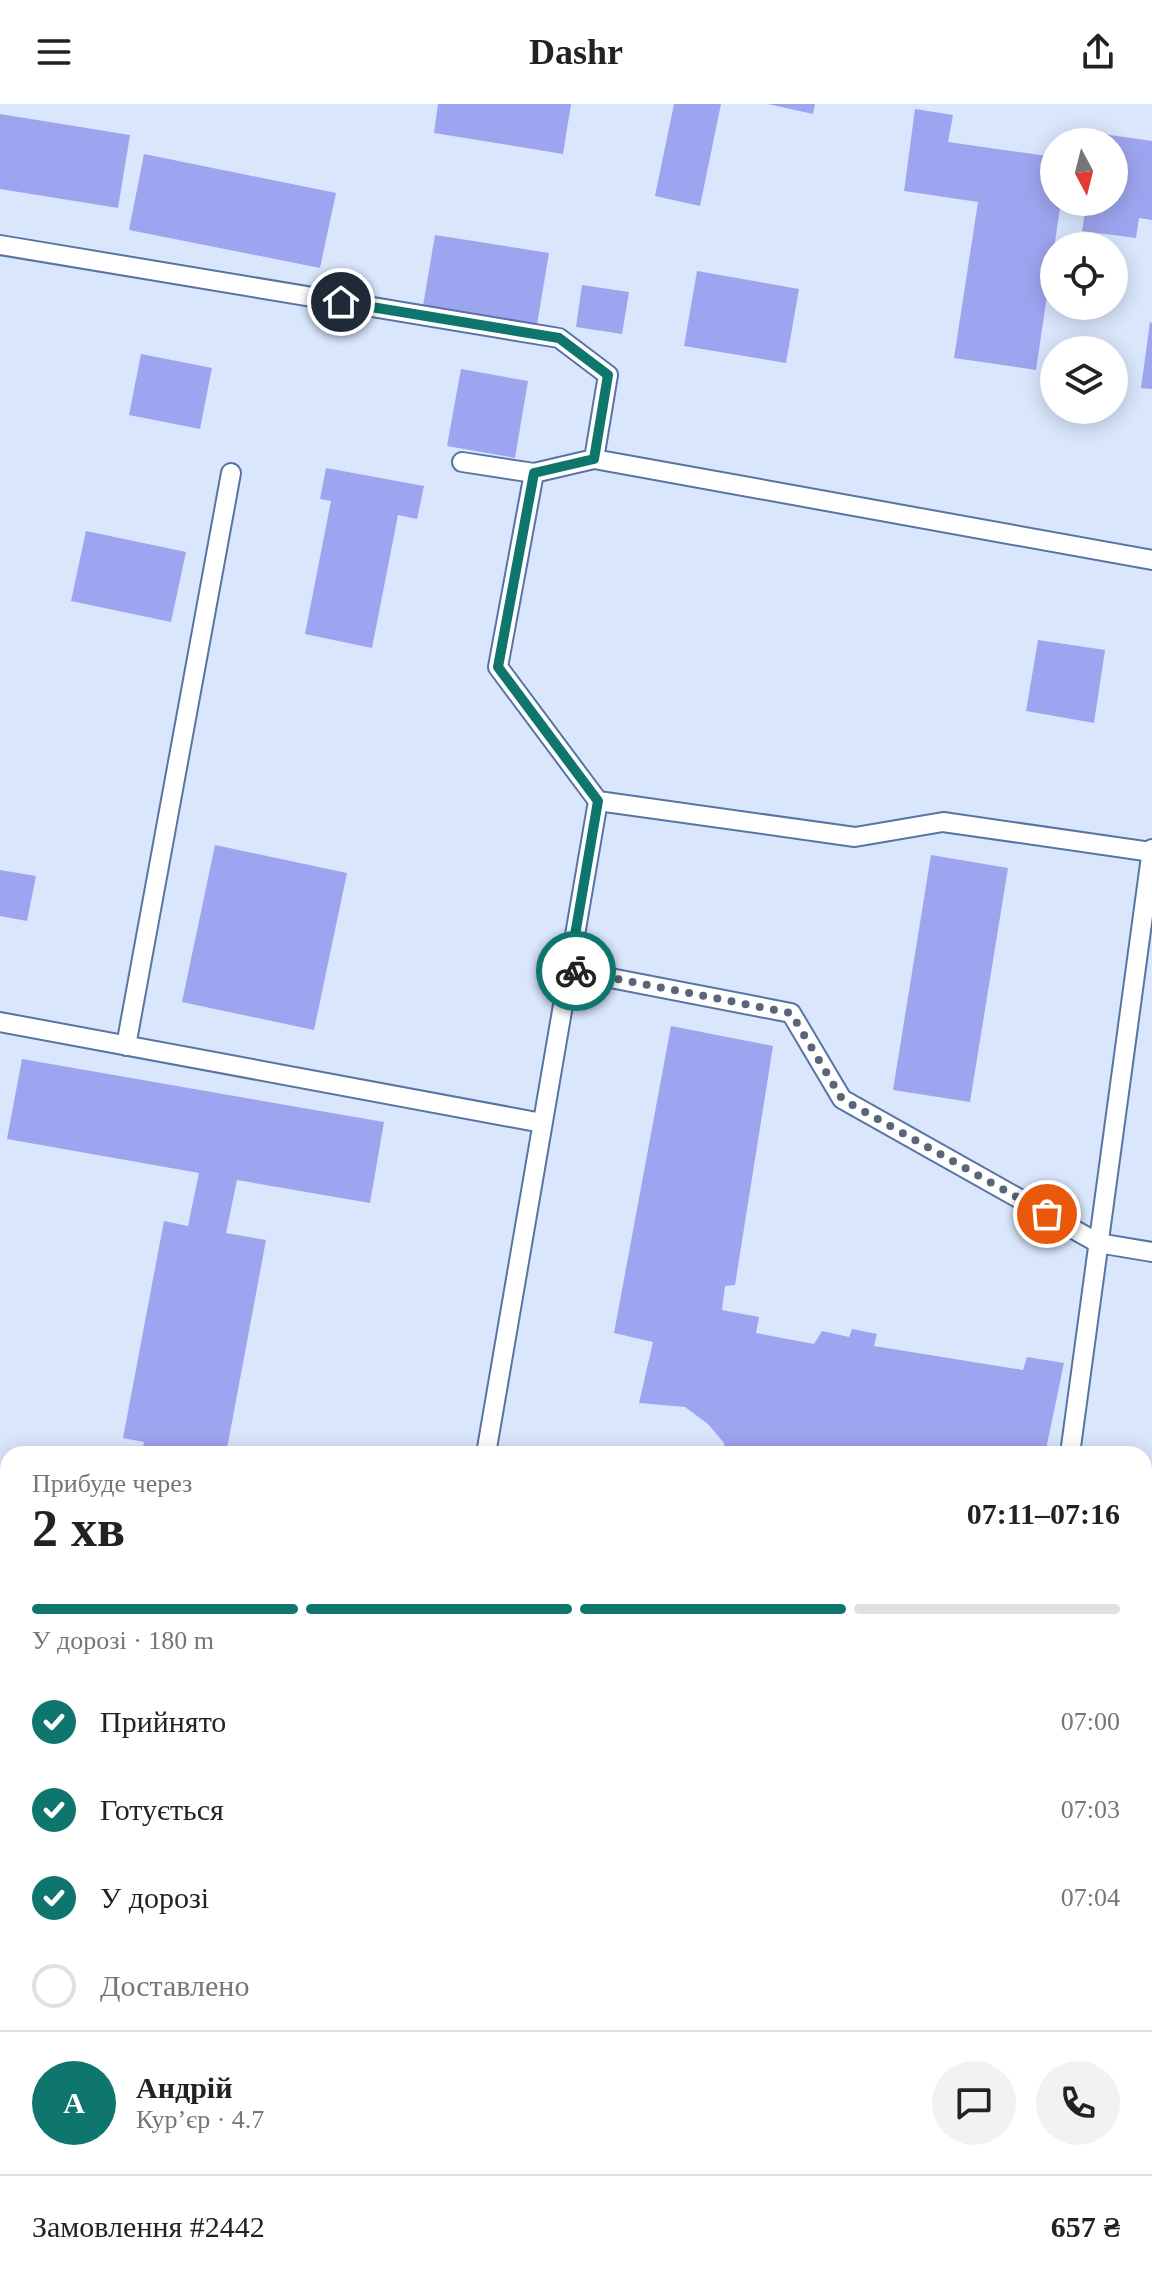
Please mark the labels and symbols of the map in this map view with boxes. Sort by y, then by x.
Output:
north arrow [1040,128,1128,216]
pin [307,268,375,336]
courier [536,931,616,1011]
pin [1013,1180,1081,1248]

